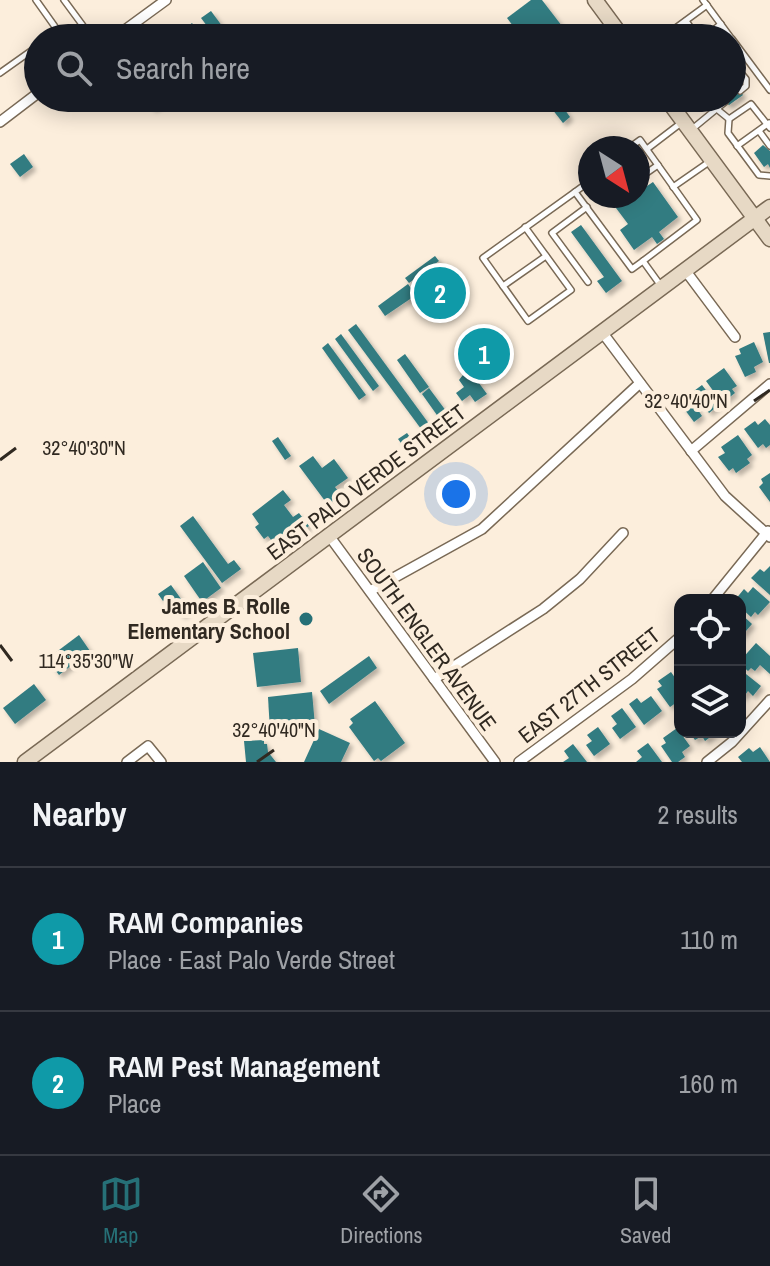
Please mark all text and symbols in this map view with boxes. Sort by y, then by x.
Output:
search box [24,24,746,112]
icon: search [52,46,96,90]
text: Search here [116,48,250,88]
north arrow [578,136,650,208]
pin: 2 [414,263,466,323]
pin: 1 [458,324,510,384]
text: 32°40'40"N [644,387,728,414]
street label: EAST PALO VERDE STREET [260,397,472,567]
text: 32°40'30"N [42,434,126,461]
your location [436,474,476,514]
street label: SOUTH ENGLER AVENUE [350,542,504,736]
place label: James B. Rolle Elementary School [128,591,290,646]
map controls [674,594,746,738]
button: locate [674,594,746,666]
marker: James B. Rolle Elementary School [297,610,315,628]
street label: EAST 27TH STREET [512,620,666,750]
text: 114°35'30"W [38,647,134,674]
button: layers [674,666,746,738]
text: 32°40'40"N [232,716,316,743]
text: Nearby [32,791,127,837]
text: 2 results [657,797,738,832]
text: RAM Companies [108,902,303,942]
text: 1 [52,922,64,957]
text: 110 m [680,922,738,957]
text: Place · East Palo Verde Street [108,942,395,977]
text: RAM Pest Management [108,1046,380,1086]
text: 2 [52,1066,64,1101]
text: 160 m [679,1066,738,1101]
text: Place [108,1086,161,1121]
tab: Map [99,1172,143,1250]
tab: Directions [340,1172,423,1250]
tab: Saved [620,1172,671,1250]

